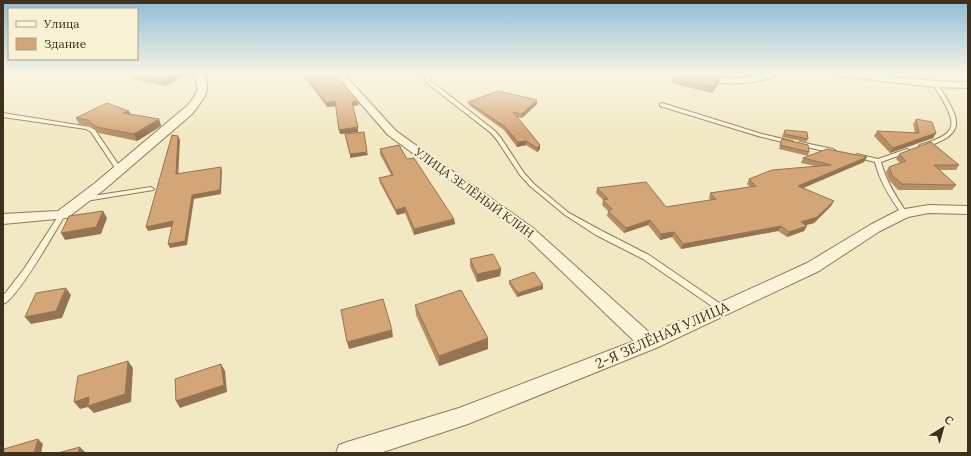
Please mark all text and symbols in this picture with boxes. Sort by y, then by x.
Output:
legend [8,8,138,60]
text: Улица [43,16,80,31]
text: Здание [44,36,87,51]
street label: УЛИЦА ЗЕЛЁНЫЙ КЛИН [411,144,537,241]
street label: 2-Я ЗЕЛЁНАЯ УЛИЦА [592,297,732,373]
north arrow [923,408,963,448]
text: С [942,412,957,428]

